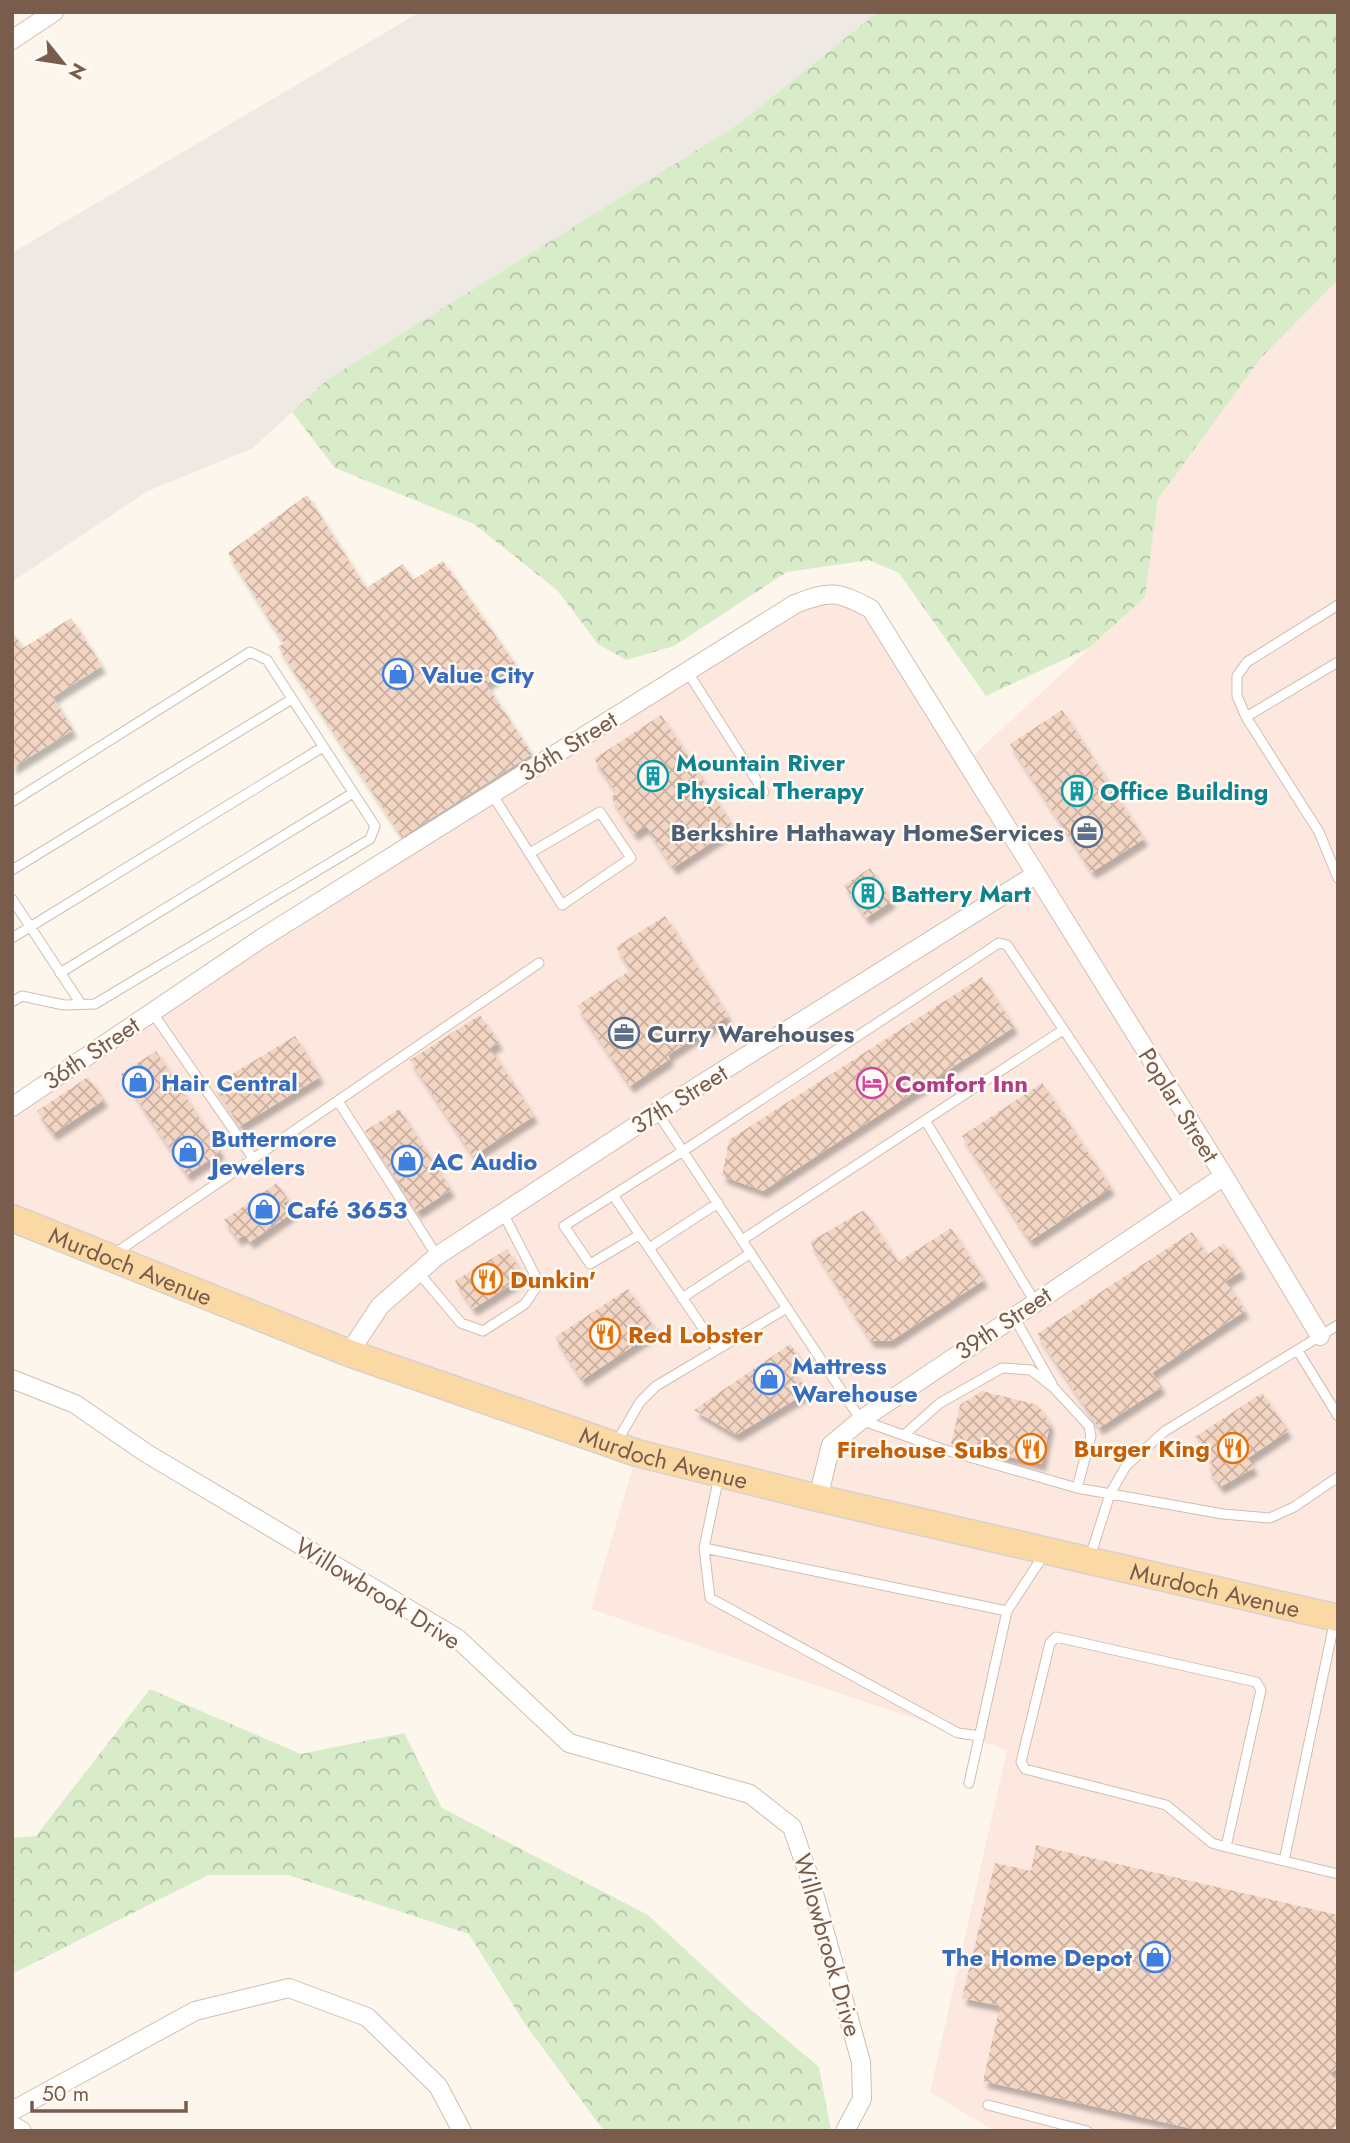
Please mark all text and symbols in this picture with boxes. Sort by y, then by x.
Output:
north arrow [28,28,98,98]
text: N [62,58,93,85]
shop icon: Value City [381,657,415,691]
place label: Value City [420,657,534,692]
street label: 36th Street [512,702,624,790]
place label: Mountain River Physical Therapy [676,745,864,808]
building icon: Mountain River Physical Therapy [636,759,670,793]
building icon: Office Building [1060,774,1094,808]
place label: Office Building [1100,774,1268,809]
place label: Berkshire Hathaway HomeServices [671,815,1064,850]
office icon: Berkshire Hathaway HomeServices [1070,815,1104,849]
building icon: Battery Mart [851,876,885,910]
place label: Battery Mart [891,876,1031,911]
street label: 36th Street [36,1008,146,1098]
office icon: Curry Warehouses [607,1016,641,1050]
place label: Curry Warehouses [647,1016,854,1051]
street label: Poplar Street [1130,1041,1228,1169]
street label: 37th Street [624,1055,734,1143]
shop icon: Hair Central [121,1065,155,1099]
place label: Hair Central [161,1065,298,1100]
hotel icon: Comfort Inn [855,1066,889,1100]
place label: Comfort Inn [895,1066,1028,1101]
place label: Buttermore Jewelers [207,1121,337,1184]
shop icon: Buttermore Jewelers [171,1135,205,1169]
shop icon: AC Audio [390,1144,424,1178]
place label: AC Audio [429,1144,538,1179]
shop icon: Café 3653 [247,1192,281,1226]
place label: Café 3653 [287,1192,407,1227]
street label: Murdoch Avenue [44,1217,218,1314]
restaurant icon: Dunkin' [470,1262,504,1296]
place label: Dunkin' [510,1262,596,1297]
street label: 39th Street [948,1278,1058,1368]
restaurant icon: Red Lobster [588,1317,622,1351]
place label: Red Lobster [628,1317,763,1352]
place label: Mattress Warehouse [792,1348,918,1411]
shop icon: Mattress Warehouse [752,1362,786,1396]
street label: Murdoch Avenue [575,1417,752,1497]
place label: Burger King [1073,1431,1210,1466]
restaurant icon: Burger King [1216,1431,1250,1465]
place label: Firehouse Subs [837,1432,1008,1467]
restaurant icon: Firehouse Subs [1014,1432,1048,1466]
street label: Willowbrook Drive [289,1528,467,1658]
street label: Murdoch Avenue [1127,1553,1303,1626]
street label: Willowbrook Drive [785,1849,871,2041]
place label: The Home Depot [942,1940,1132,1975]
shop icon: The Home Depot [1138,1940,1172,1974]
scale bar [32,2070,186,2114]
text: 50 m [42,2079,89,2109]

